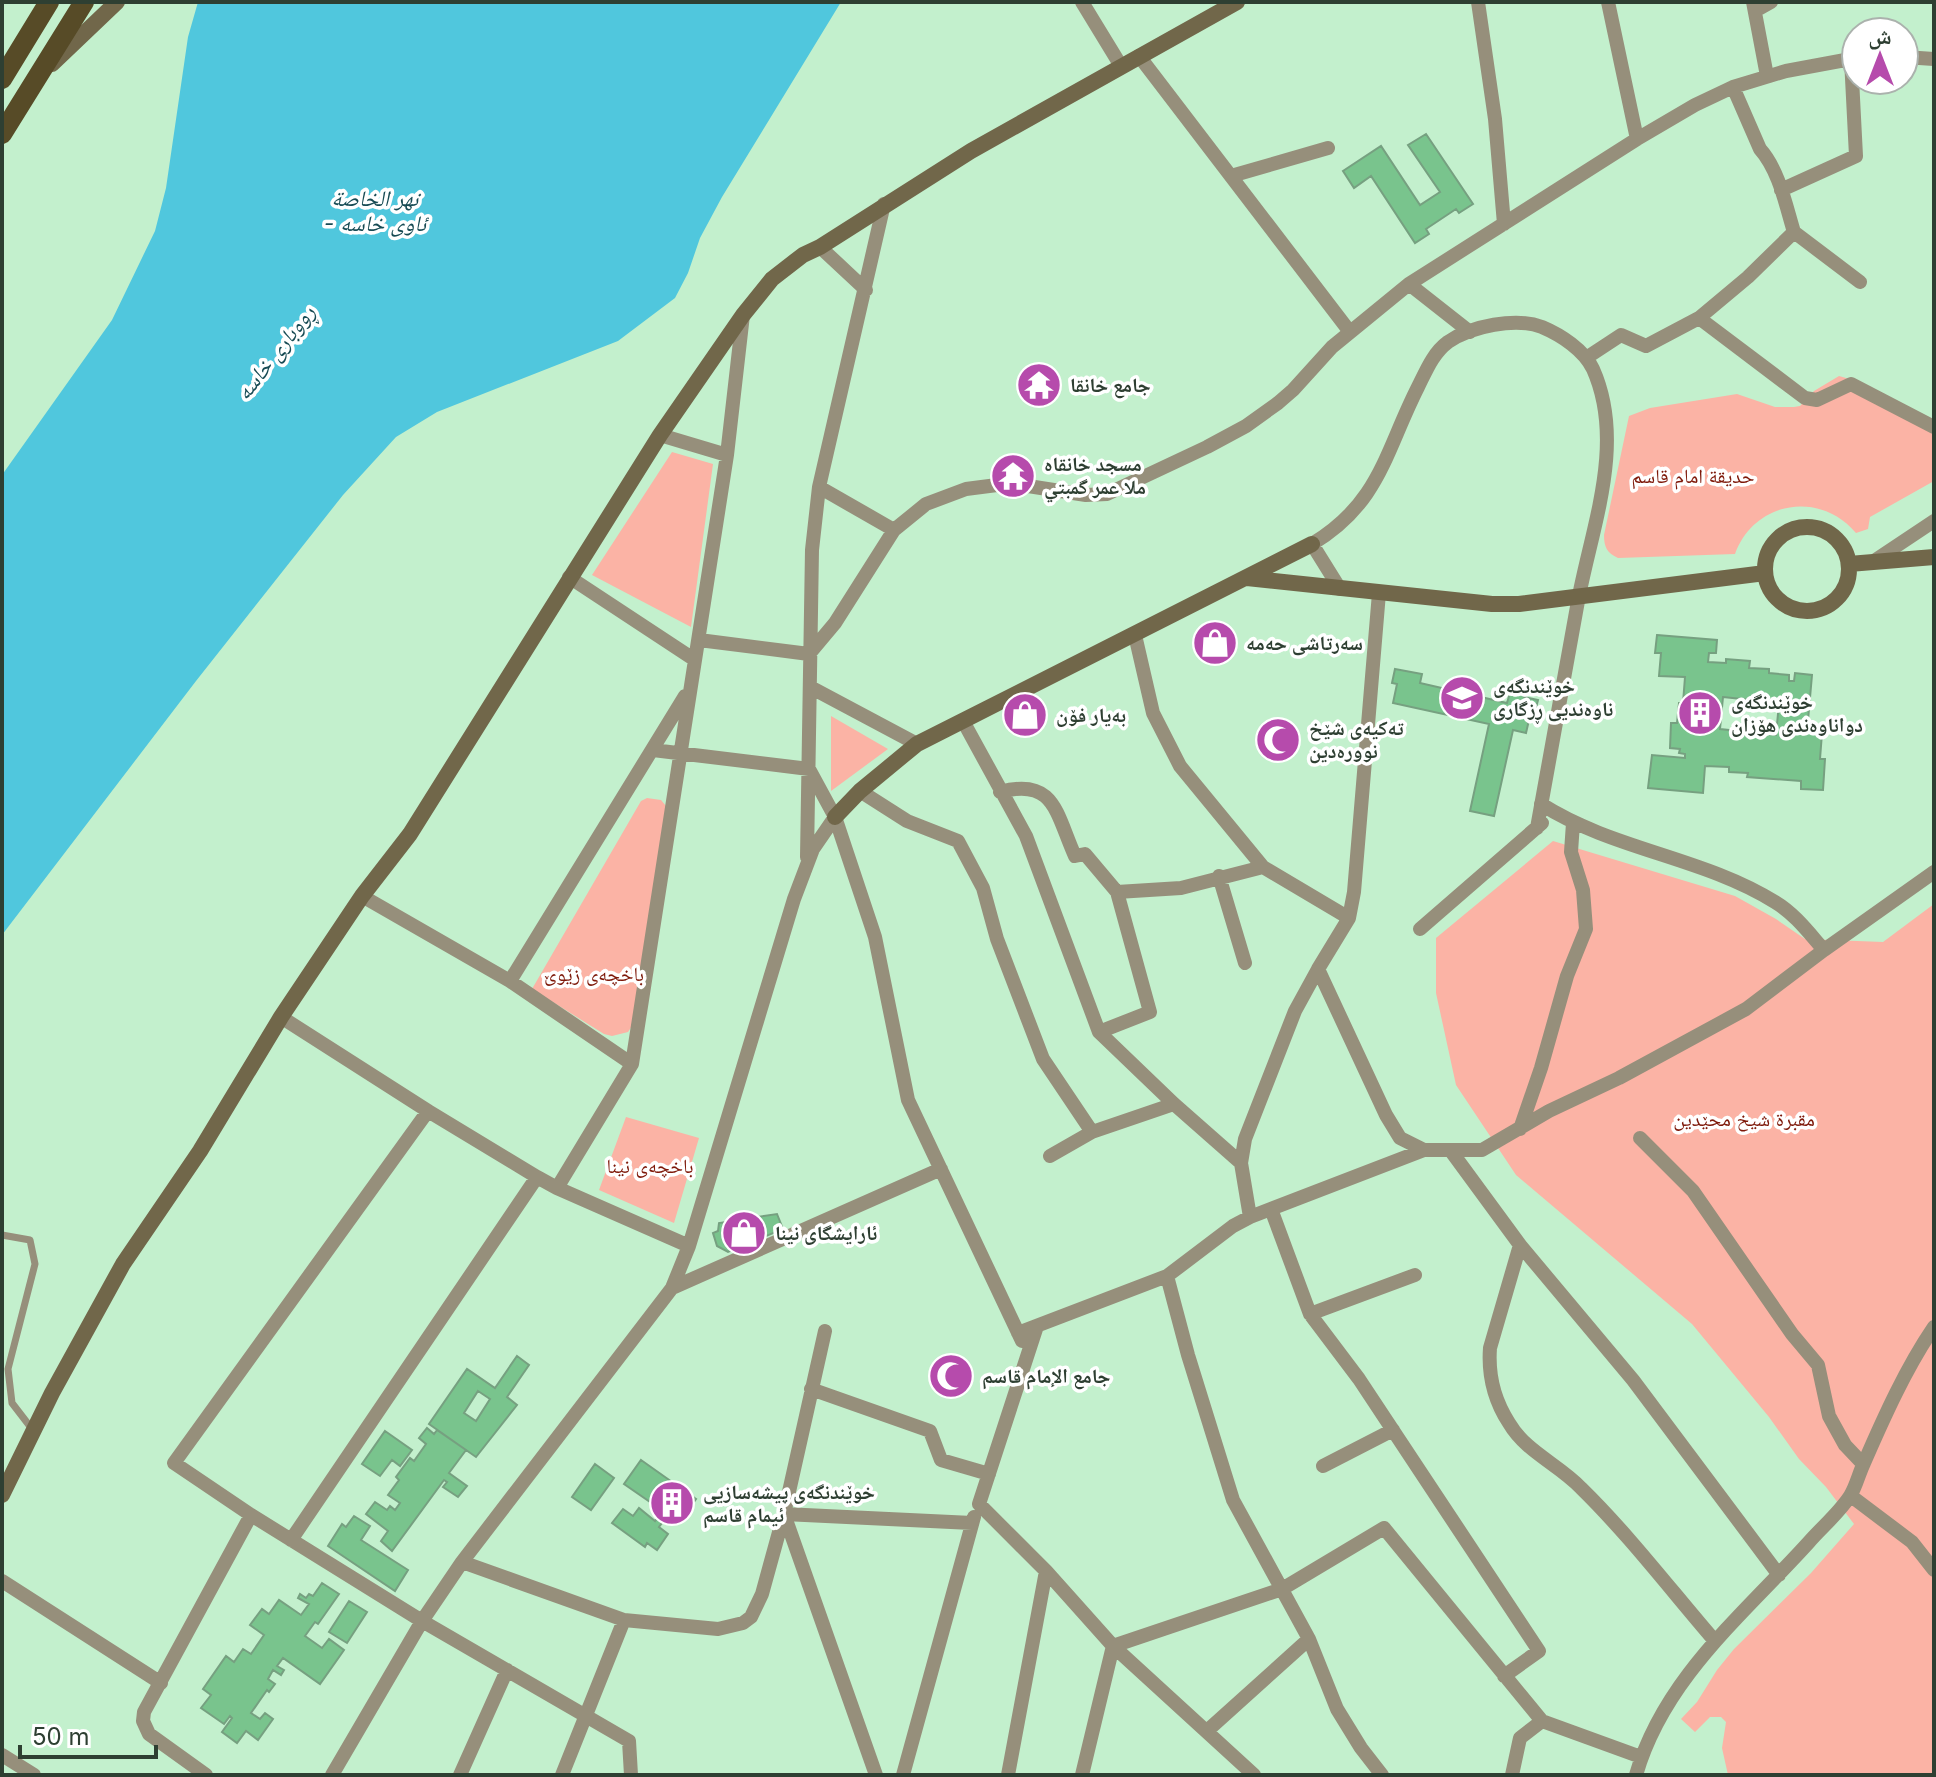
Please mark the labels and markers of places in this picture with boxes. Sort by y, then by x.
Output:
temple icon: جامع خانقا [1015,361,1063,409]
place label: جامع خانقا [1070,373,1151,399]
temple icon: مسجد خانقاه ملا عمر گمبتي [989,452,1037,500]
place label: مسجد خانقاه ملا عمر گمبتي [1044,452,1146,503]
shop icon: سەرتاشی حەمە [1191,619,1239,667]
place label: سەرتاشی حەمە [1246,631,1363,656]
school or university icon: خوێندنگەی ناوەندیی ڕزگاری [1438,674,1486,722]
place label: خوێندنگەی ناوەندیی ڕزگاری [1493,674,1613,724]
building icon: خوێندنگەی دواناوەندی هۆزان [1676,689,1724,737]
place label: خوێندنگەی دواناوەندی هۆزان [1731,690,1863,737]
shop icon: بەیار فۆن [1001,691,1049,739]
place label: بەیار فۆن [1056,703,1126,727]
mosque icon: تەکیەی شێخ نوورەدین [1254,716,1302,764]
place label: تەکیەی شێخ نوورەدین [1309,716,1404,764]
shop icon: ئارایشگای نینا [720,1209,768,1257]
place label: ئارایشگای نینا [775,1221,877,1245]
mosque icon: جامع الإمام قاسم [927,1352,975,1400]
place label: جامع الإمام قاسم [982,1364,1110,1390]
building icon: خوێندنگەی پیشەسازیی ئیمام قاسم [648,1479,696,1527]
place label: خوێندنگەی پیشەسازیی ئیمام قاسم [703,1480,875,1529]

